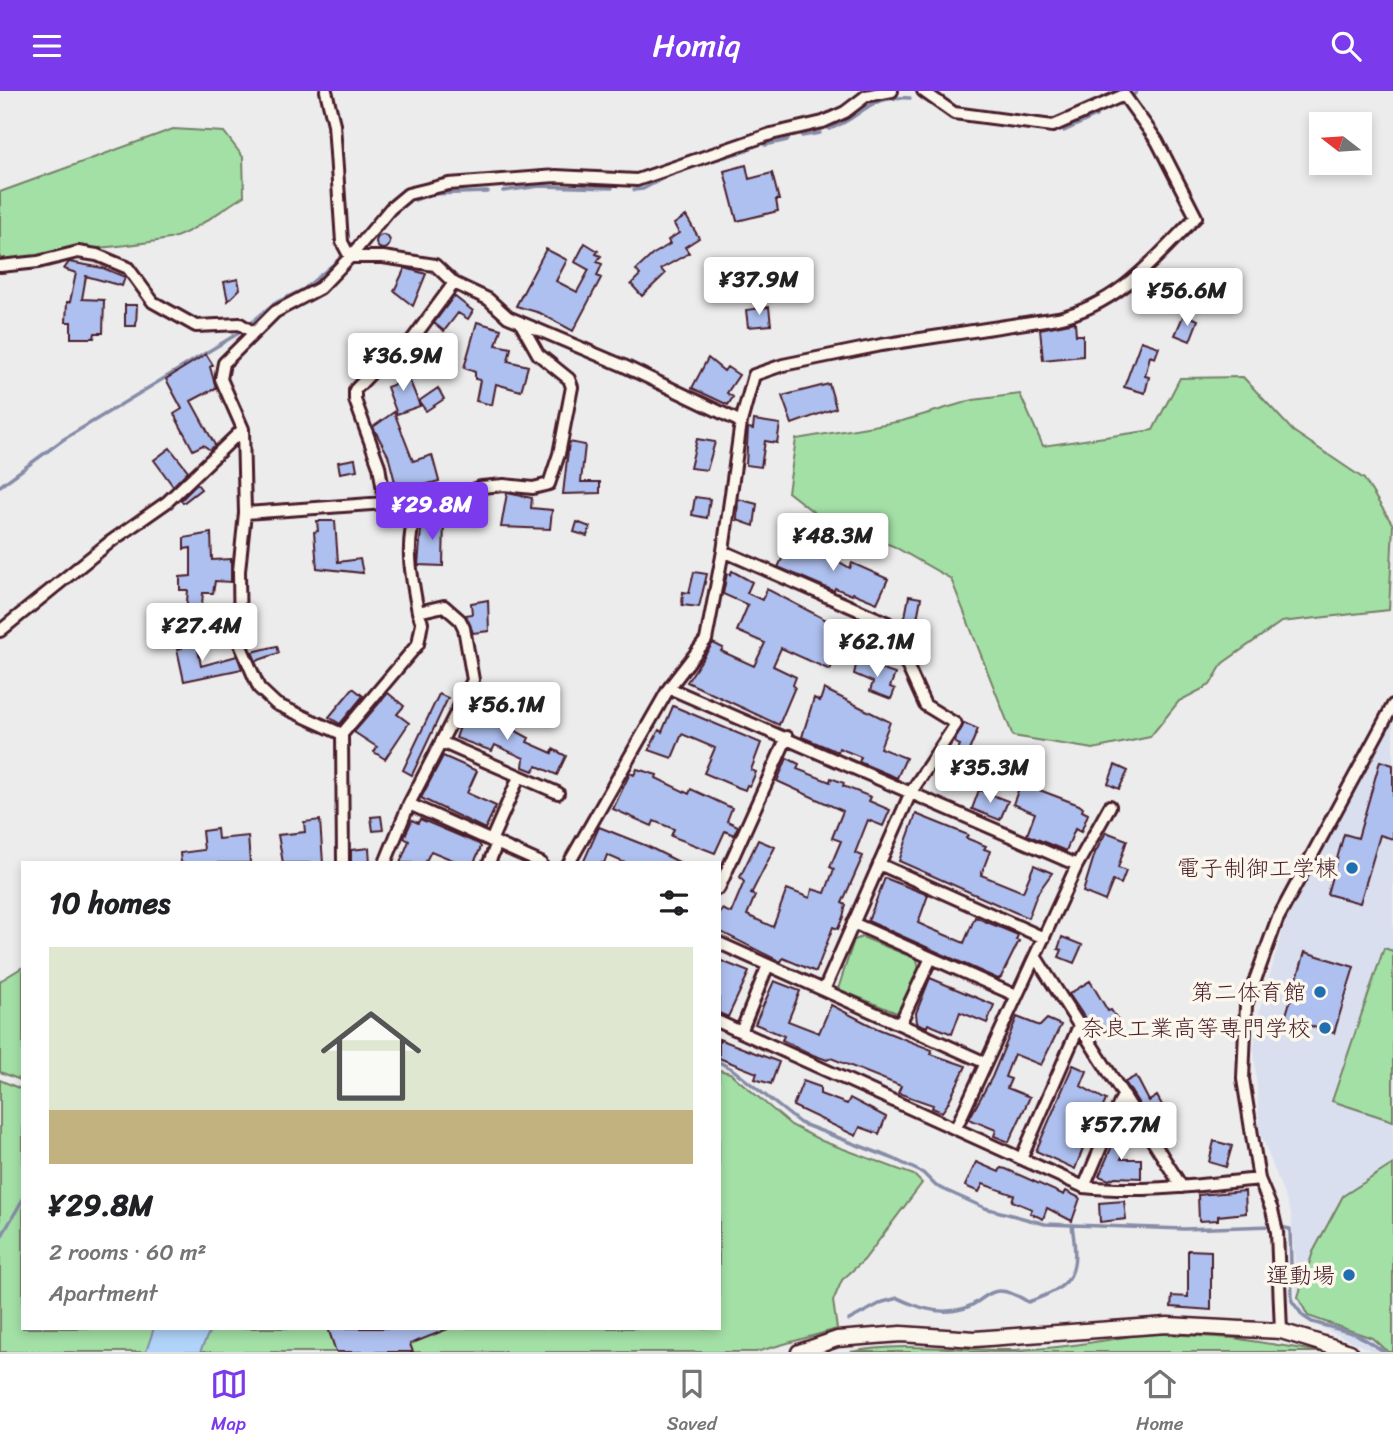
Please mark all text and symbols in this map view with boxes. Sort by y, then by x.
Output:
text: Homiq [653,17,740,74]
icon: menu [28,27,66,65]
icon: search [1327,27,1365,65]
north arrow [1309,112,1372,175]
map controls [1309,112,1372,175]
pin: ¥37.9M [702,257,816,317]
text: ¥37.9M [720,259,798,300]
pin: ¥56.6M [1130,268,1244,328]
text: ¥56.6M [1148,270,1226,311]
pin: ¥36.9M [346,334,460,393]
text: ¥36.9M [364,335,442,376]
pin: ¥29.8M [375,483,489,542]
text: ¥29.8M [392,484,472,525]
pin: ¥48.3M [776,513,890,573]
text: ¥48.3M [793,515,873,556]
pin: ¥27.4M [145,603,259,663]
text: ¥27.4M [162,605,242,646]
pin: ¥62.1M [820,619,934,679]
text: ¥62.1M [840,621,914,662]
pin: ¥56.1M [450,683,564,742]
text: ¥56.1M [469,684,545,725]
pin: ¥35.3M [933,745,1047,805]
text: ¥35.3M [951,747,1029,788]
place label: 電子制御工学棟 [1177,848,1338,889]
marker: 電子制御工学棟 [1344,860,1360,876]
text: 10 homes [49,876,170,930]
icon: filters [655,884,693,922]
place label: 第二体育館 [1191,972,1306,1013]
marker: 第二体育館 [1312,984,1328,1000]
icon: home [308,993,434,1119]
place label: 奈良工業高等専門学校 [1081,1008,1311,1049]
marker: 奈良工業高等専門学校 [1317,1020,1333,1036]
pin: ¥57.7M [1064,1103,1178,1162]
text: ¥57.7M [1082,1104,1160,1145]
text: ¥29.8M [49,1178,153,1232]
text: 2 rooms · 60 m² [49,1232,207,1273]
place label: 運動場 [1266,1255,1335,1296]
marker: 運動場 [1341,1267,1357,1283]
text: Apartment [49,1273,158,1314]
tab: Map [210,1365,248,1440]
tab: Saved [667,1365,717,1440]
tab: Home [1136,1365,1183,1440]

